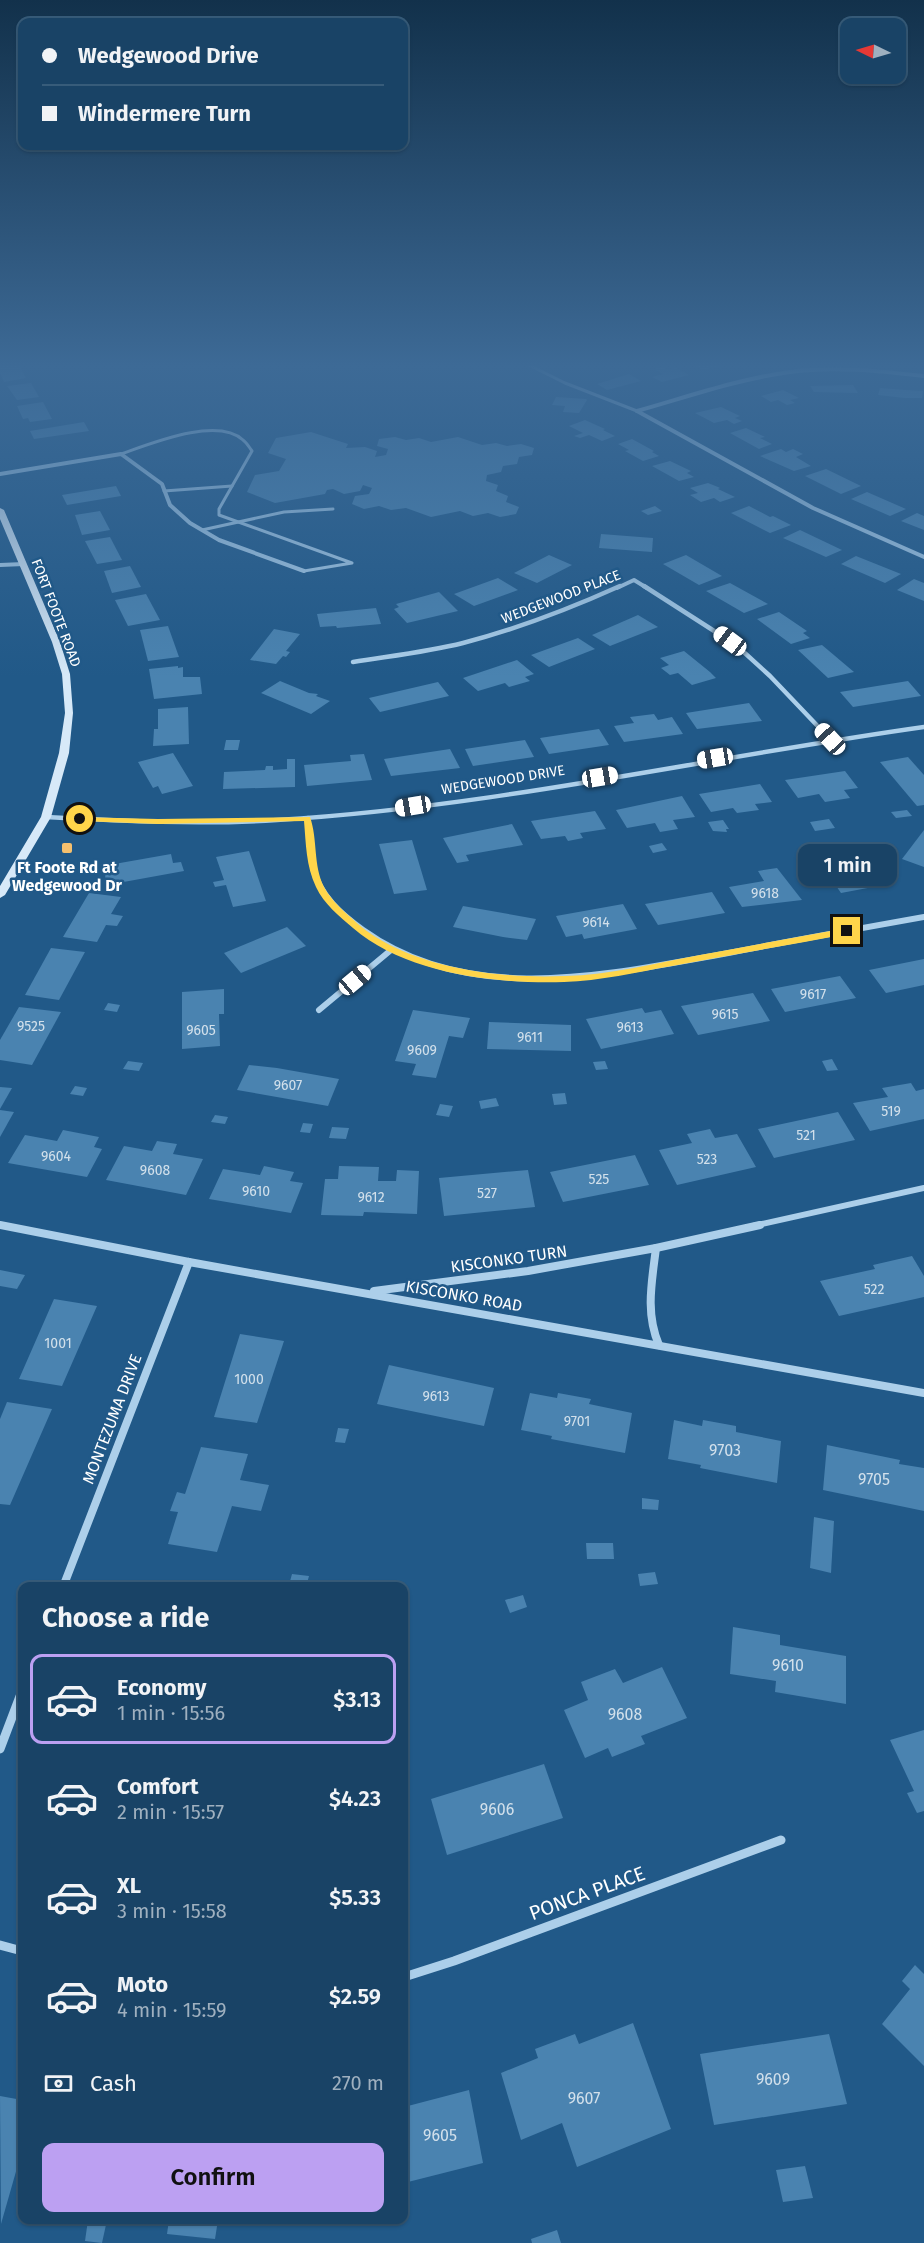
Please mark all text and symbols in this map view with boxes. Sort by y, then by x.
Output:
north arrow [840,18,906,84]
map controls [840,18,906,84]
text: Wedgewood Drive [78,42,259,69]
text: Windermere Turn [78,100,251,127]
street label: FORT FOOTE ROAD [28,557,84,669]
street label: WEDGEWOOD PLACE [499,566,623,628]
car [710,623,750,659]
car [811,720,849,758]
car [696,746,734,770]
street label: WEDGEWOOD DRIVE [440,762,566,798]
car [581,765,619,789]
car [394,794,432,818]
route start [66,805,93,832]
marker: Ft Foote Rd at Wedgewood Dr [60,841,74,855]
callout: 1 min [798,844,896,886]
text: 1 min [823,853,872,877]
place label: Ft Foote Rd at Wedgewood Dr [12,858,123,895]
house number: 9618 [751,885,779,902]
house number: 9614 [582,914,610,931]
route end [833,917,860,944]
car [335,962,375,998]
house number: 9617 [800,986,826,1003]
house number: 9615 [711,1006,739,1023]
house number: 9525 [17,1018,45,1035]
house number: 9613 [616,1019,644,1036]
house number: 9605 [186,1022,216,1039]
house number: 9611 [517,1029,543,1046]
house number: 9609 [407,1042,437,1059]
house number: 9607 [274,1077,302,1094]
house number: 519 [881,1103,901,1120]
house number: 521 [796,1127,816,1144]
house number: 9604 [41,1148,72,1165]
house number: 523 [697,1151,717,1168]
house number: 9608 [140,1162,170,1179]
house number: 525 [589,1171,609,1188]
house number: 9610 [242,1183,270,1200]
house number: 527 [477,1185,497,1202]
house number: 9612 [357,1189,385,1206]
street label: KISCONKO TURN [449,1241,569,1277]
street label: KISCONKO ROAD [404,1276,524,1316]
house number: 522 [864,1281,884,1298]
house number: 1001 [44,1335,72,1352]
street label: MONTEZUMA DRIVE [78,1351,146,1487]
house number: 1000 [234,1371,264,1388]
house number: 9613 [422,1388,450,1405]
house number: 9701 [564,1413,590,1430]
house number: 9703 [709,1441,741,1460]
house number: 9705 [858,1470,890,1489]
text: Choose a ride [42,1602,209,1634]
house number: 9610 [772,1656,804,1675]
icon: car [45,1672,99,1726]
text: Economy [117,1674,206,1701]
text: $3.13 [333,1686,381,1713]
text: 1 min · 15:56 [117,1701,225,1725]
house number: 9608 [608,1705,643,1724]
icon: car [45,1771,99,1825]
text: Comfort [117,1773,198,1800]
text: $4.23 [329,1785,381,1812]
text: 2 min · 15:57 [117,1800,224,1824]
house number: 9606 [480,1800,514,1819]
street label: PONCA PLACE [526,1861,648,1925]
icon: car [45,1870,99,1924]
text: XL [117,1872,141,1899]
text: $5.33 [329,1884,381,1911]
text: 3 min · 15:58 [117,1899,227,1923]
icon: car [45,1969,99,2023]
text: Moto [117,1971,168,1998]
text: $2.59 [329,1983,381,2010]
text: 4 min · 15:59 [117,1998,227,2022]
icon: cash [42,2067,75,2100]
text: Cash [90,2070,137,2097]
house number: 9609 [756,2070,790,2089]
text: 270 m [332,2071,384,2095]
house number: 9607 [568,2089,600,2108]
house number: 9605 [423,2126,457,2145]
button: Confirm [42,2143,384,2212]

